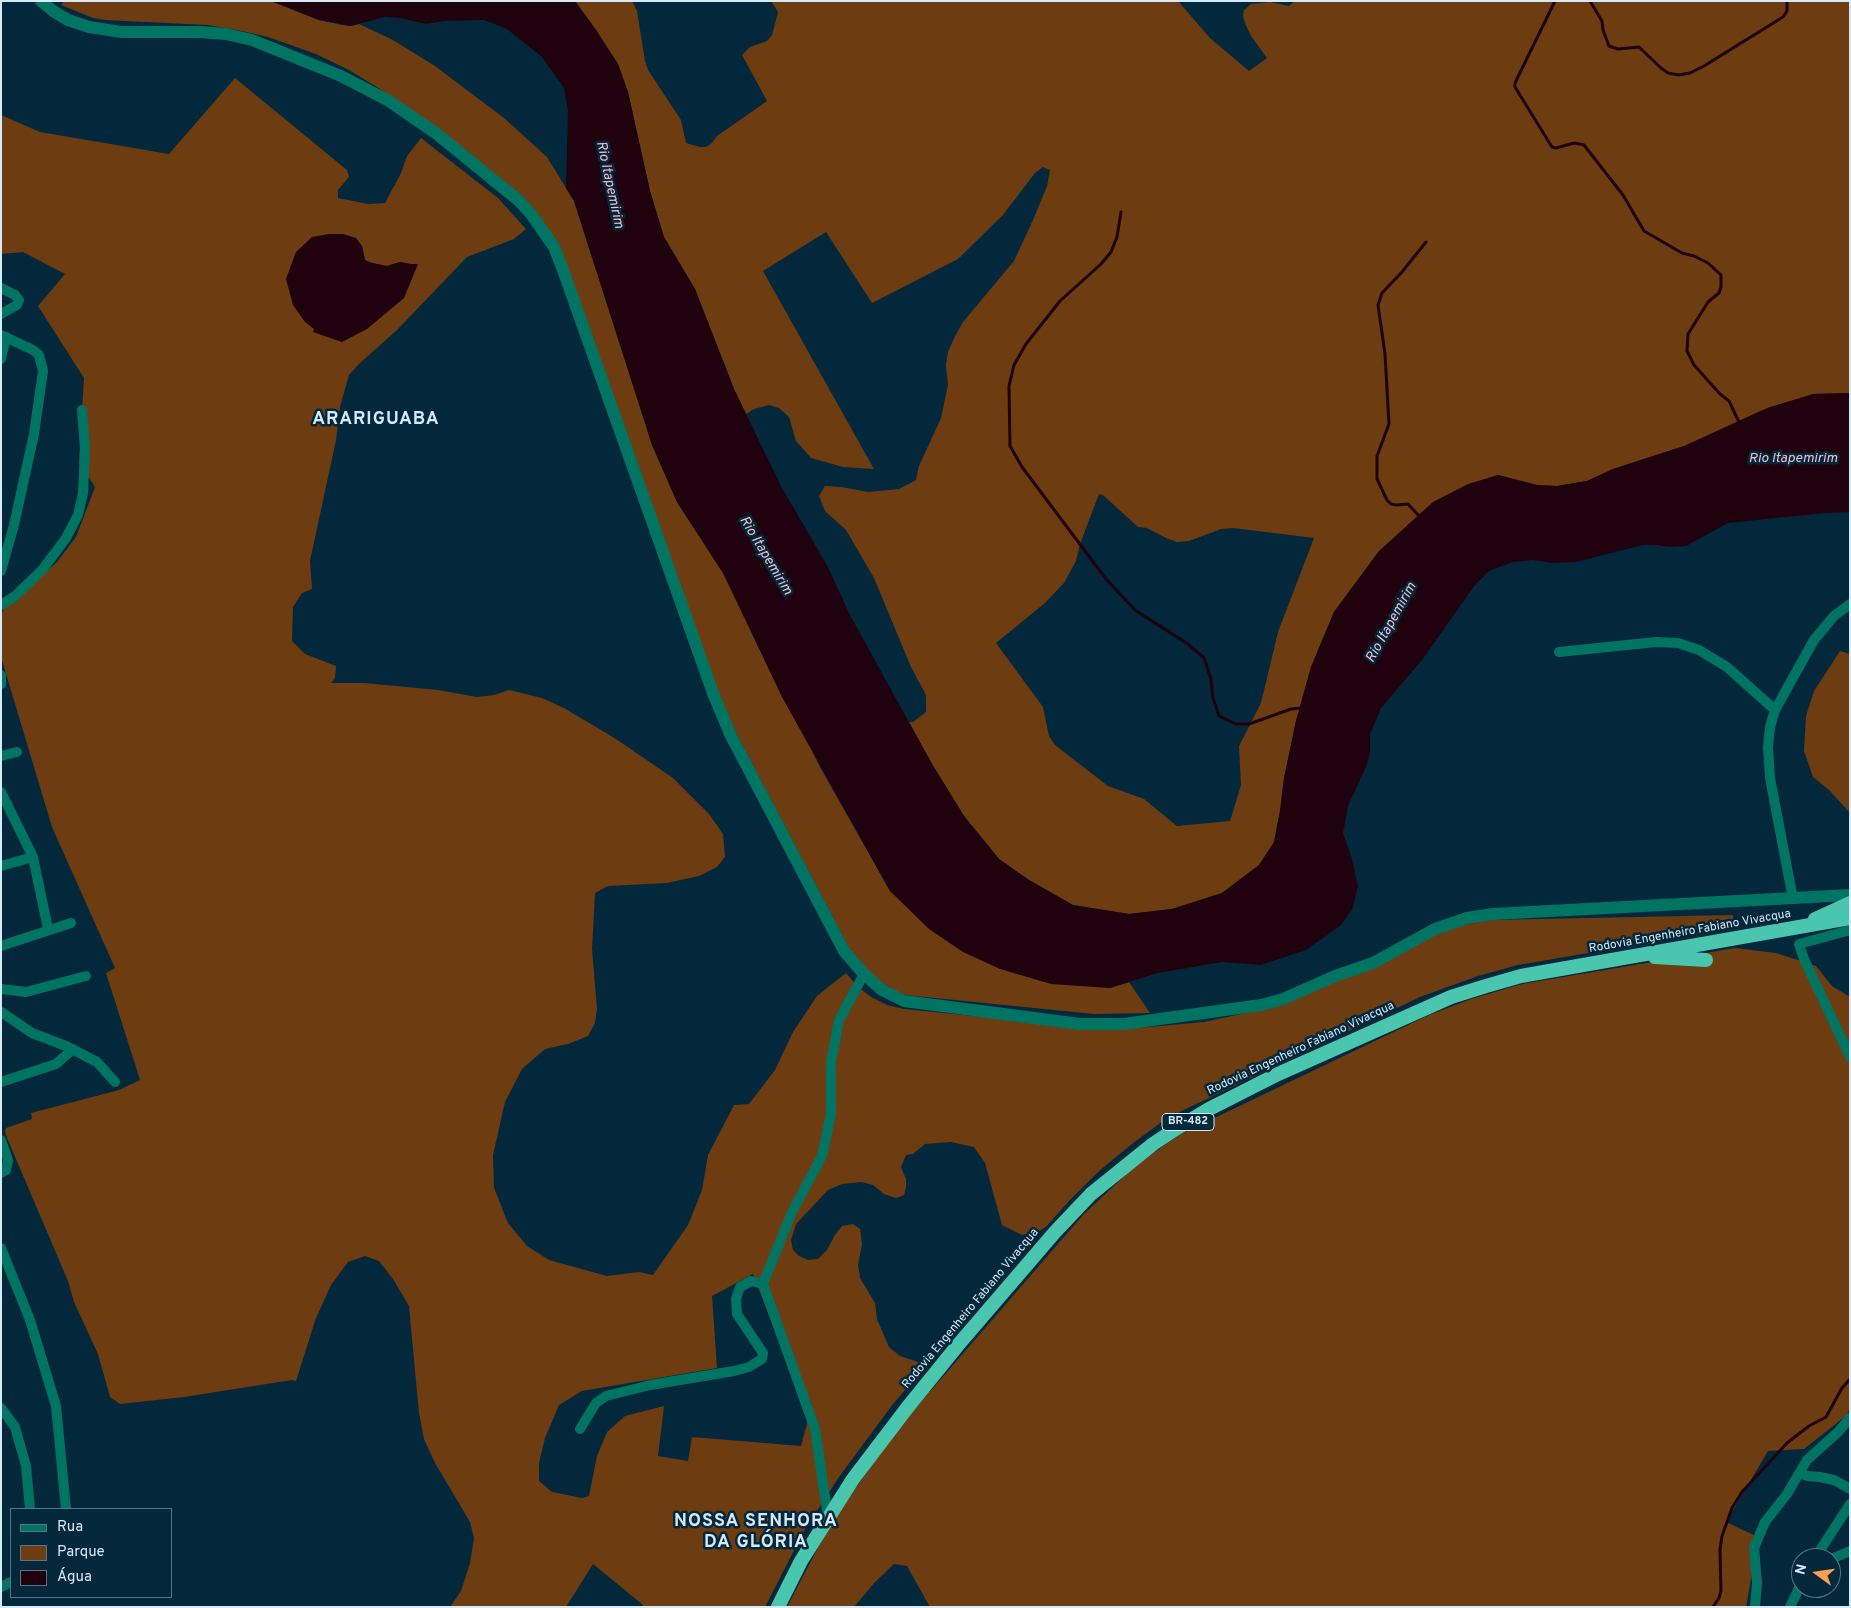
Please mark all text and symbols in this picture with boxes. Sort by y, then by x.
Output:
water label: Rio Itapemirim [592,140,626,230]
district label: ARARIGUABA [311,409,441,431]
water label: Rio Itapemirim [1749,451,1837,467]
water label: Rio Itapemirim [735,514,795,598]
water label: Rio Itapemirim [1363,580,1421,666]
street label: Rodovia Engenheiro Fabiano Vivacqua [1588,907,1792,957]
street label: Rodovia Engenheiro Fabiano Vivacqua [1205,999,1397,1099]
road number: BR-482 [1162,1114,1214,1130]
street label: Rodovia Engenheiro Fabiano Vivacqua [900,1226,1042,1392]
legend [10,1508,172,1598]
district label: NOSSA SENHORA DA GLÓRIA [672,1511,840,1554]
text: Rua [57,1518,83,1537]
text: Parque [57,1543,105,1562]
north arrow [1791,1548,1841,1598]
text: N [1792,1563,1811,1576]
text: Água [57,1568,92,1587]

